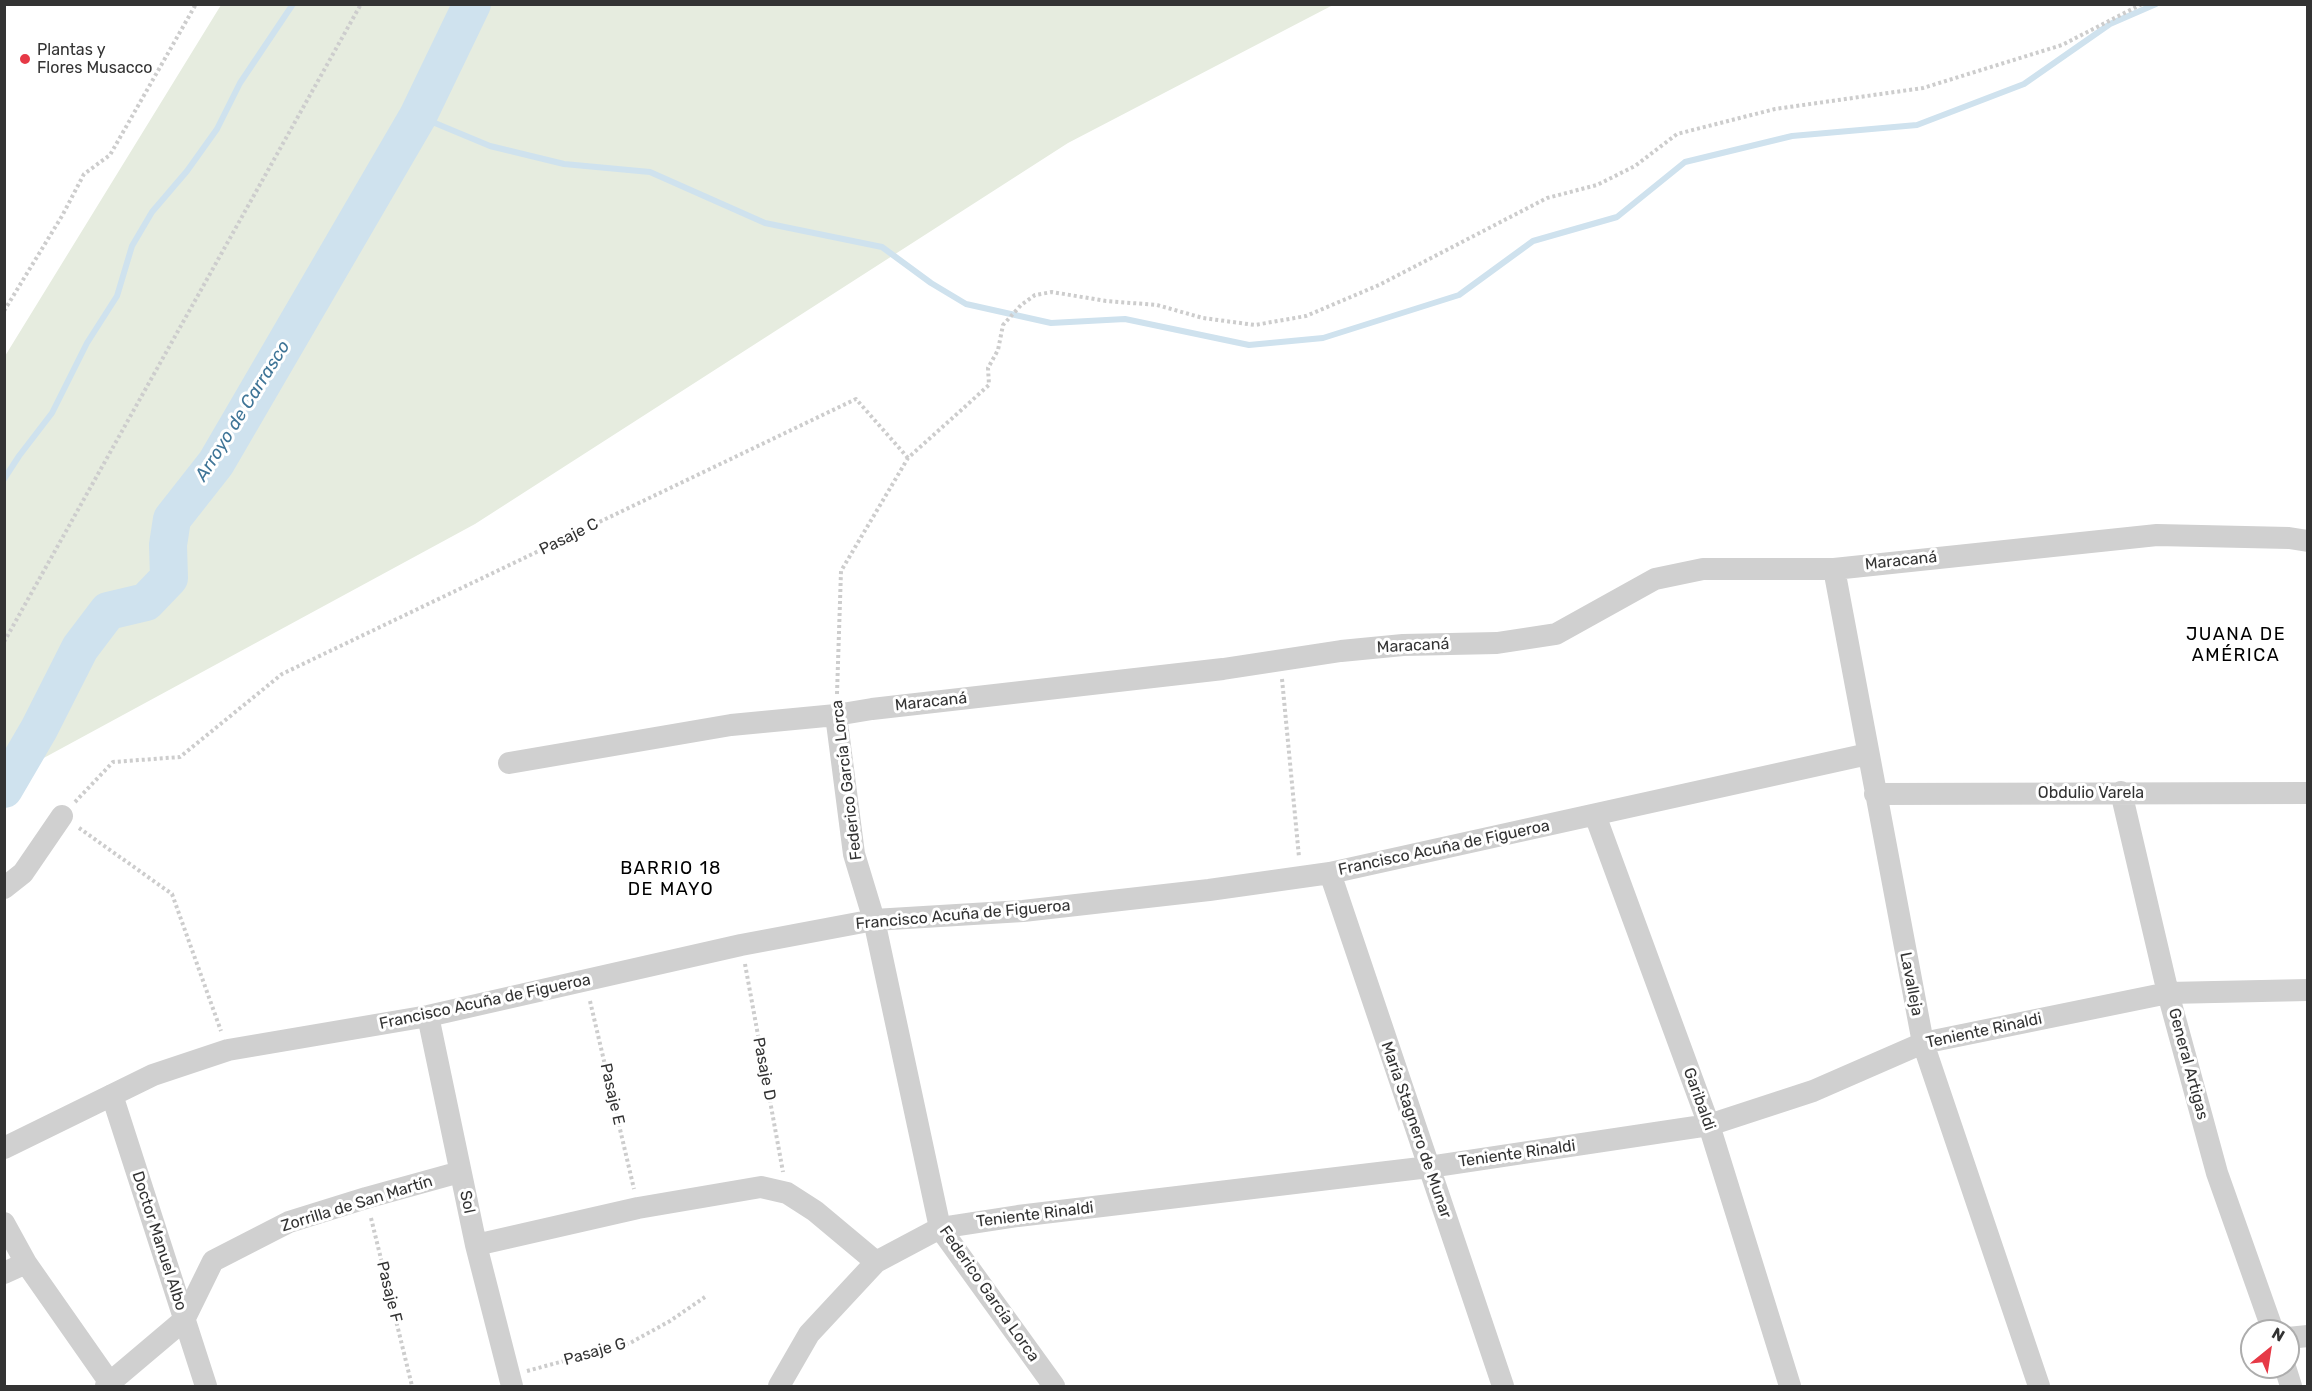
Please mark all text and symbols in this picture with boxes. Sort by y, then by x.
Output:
place label: Plantas y Flores Musacco [37,40,153,78]
marker: Plantas y Flores Musacco [18,52,32,66]
water label: Arroyo de Carrasco [191,337,295,485]
street label: Pasaje C [536,514,602,560]
street label: Maracaná [1864,548,1938,574]
district label: JUANA DE AMÉRICA [2186,624,2286,666]
street label: Maracaná [1376,635,1450,657]
street label: Maracaná [894,689,968,715]
street label: Federico García Lorca [828,699,866,861]
street label: Obdulio Varela [2038,783,2144,803]
street label: Francisco Acuña de Figueroa [1337,816,1551,880]
district label: BARRIO 18 DE MAYO [620,858,722,900]
street label: Francisco Acuña de Figueroa [855,896,1071,934]
street label: Lavalleja [1895,950,1927,1018]
street label: Francisco Acuña de Figueroa [378,970,592,1034]
street label: General Artigas [2164,1006,2212,1122]
street label: Teniente Rinaldi [1924,1009,2044,1053]
street label: Pasaje D [748,1036,780,1102]
street label: María Stagnero de Munar [1377,1039,1455,1221]
street label: Pasaje E [596,1061,628,1127]
street label: Garibaldi [1679,1065,1719,1133]
street label: Teniente Rinaldi [1457,1136,1577,1172]
street label: Doctor Manuel Albo [127,1169,191,1313]
street label: Zorrilla de San Martín [279,1172,435,1236]
street label: Sol [455,1189,479,1215]
street label: Teniente Rinaldi [975,1198,1095,1232]
street label: Federico García Lorca [935,1222,1043,1366]
street label: Pasaje F [372,1259,406,1325]
north arrow [2240,1319,2300,1379]
text: N [2269,1324,2288,1346]
street label: Pasaje G [562,1334,628,1370]

